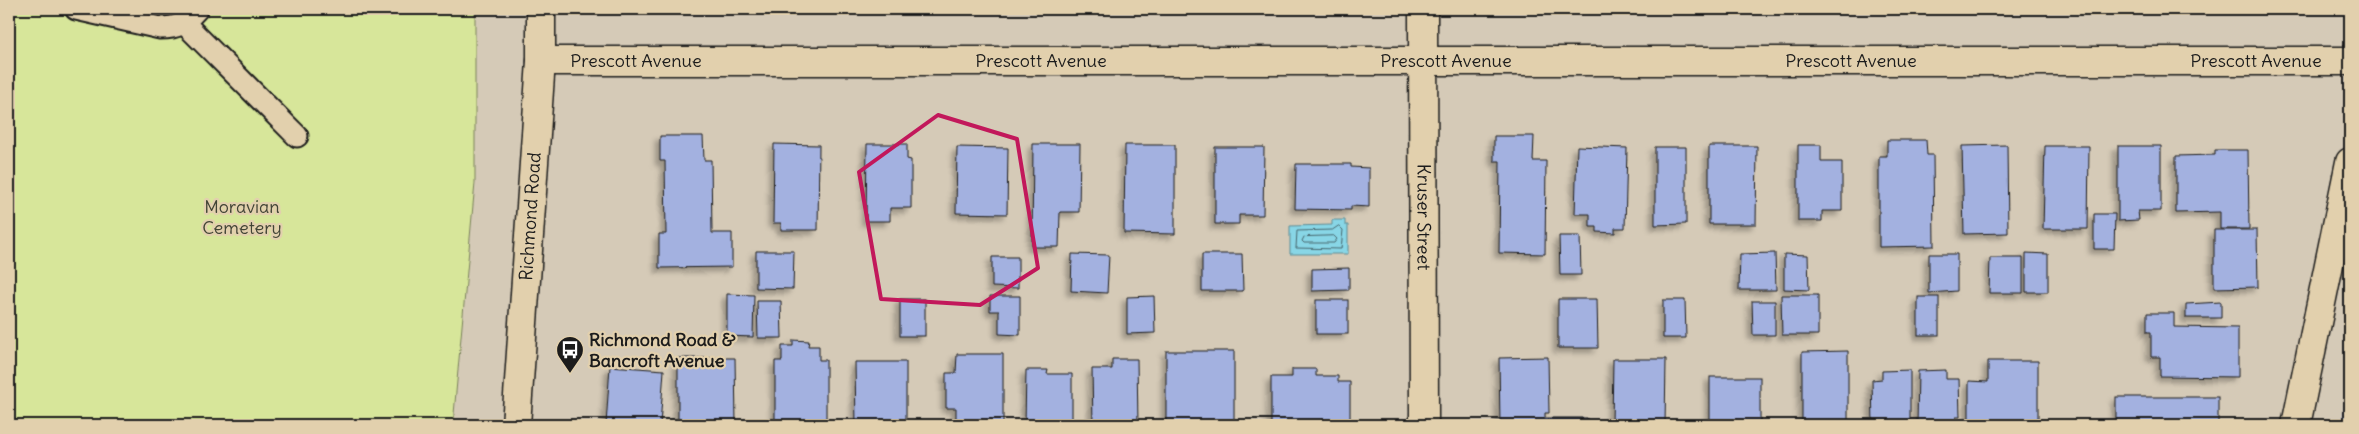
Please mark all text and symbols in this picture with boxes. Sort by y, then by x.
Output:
street label: Prescott Avenue [570,49,702,72]
street label: Prescott Avenue [975,49,1107,72]
street label: Prescott Avenue [1380,49,1512,72]
street label: Prescott Avenue [1785,49,1917,72]
street label: Prescott Avenue [2190,49,2322,72]
street label: Richmond Road [514,151,546,281]
street label: Kruser Street [1412,164,1436,270]
park label: Moravian Cemetery [202,195,282,239]
place label: Richmond Road & Bancroft Avenue [589,328,736,372]
bus stop icon: Richmond Road & Bancroft Avenue [555,335,585,374]

